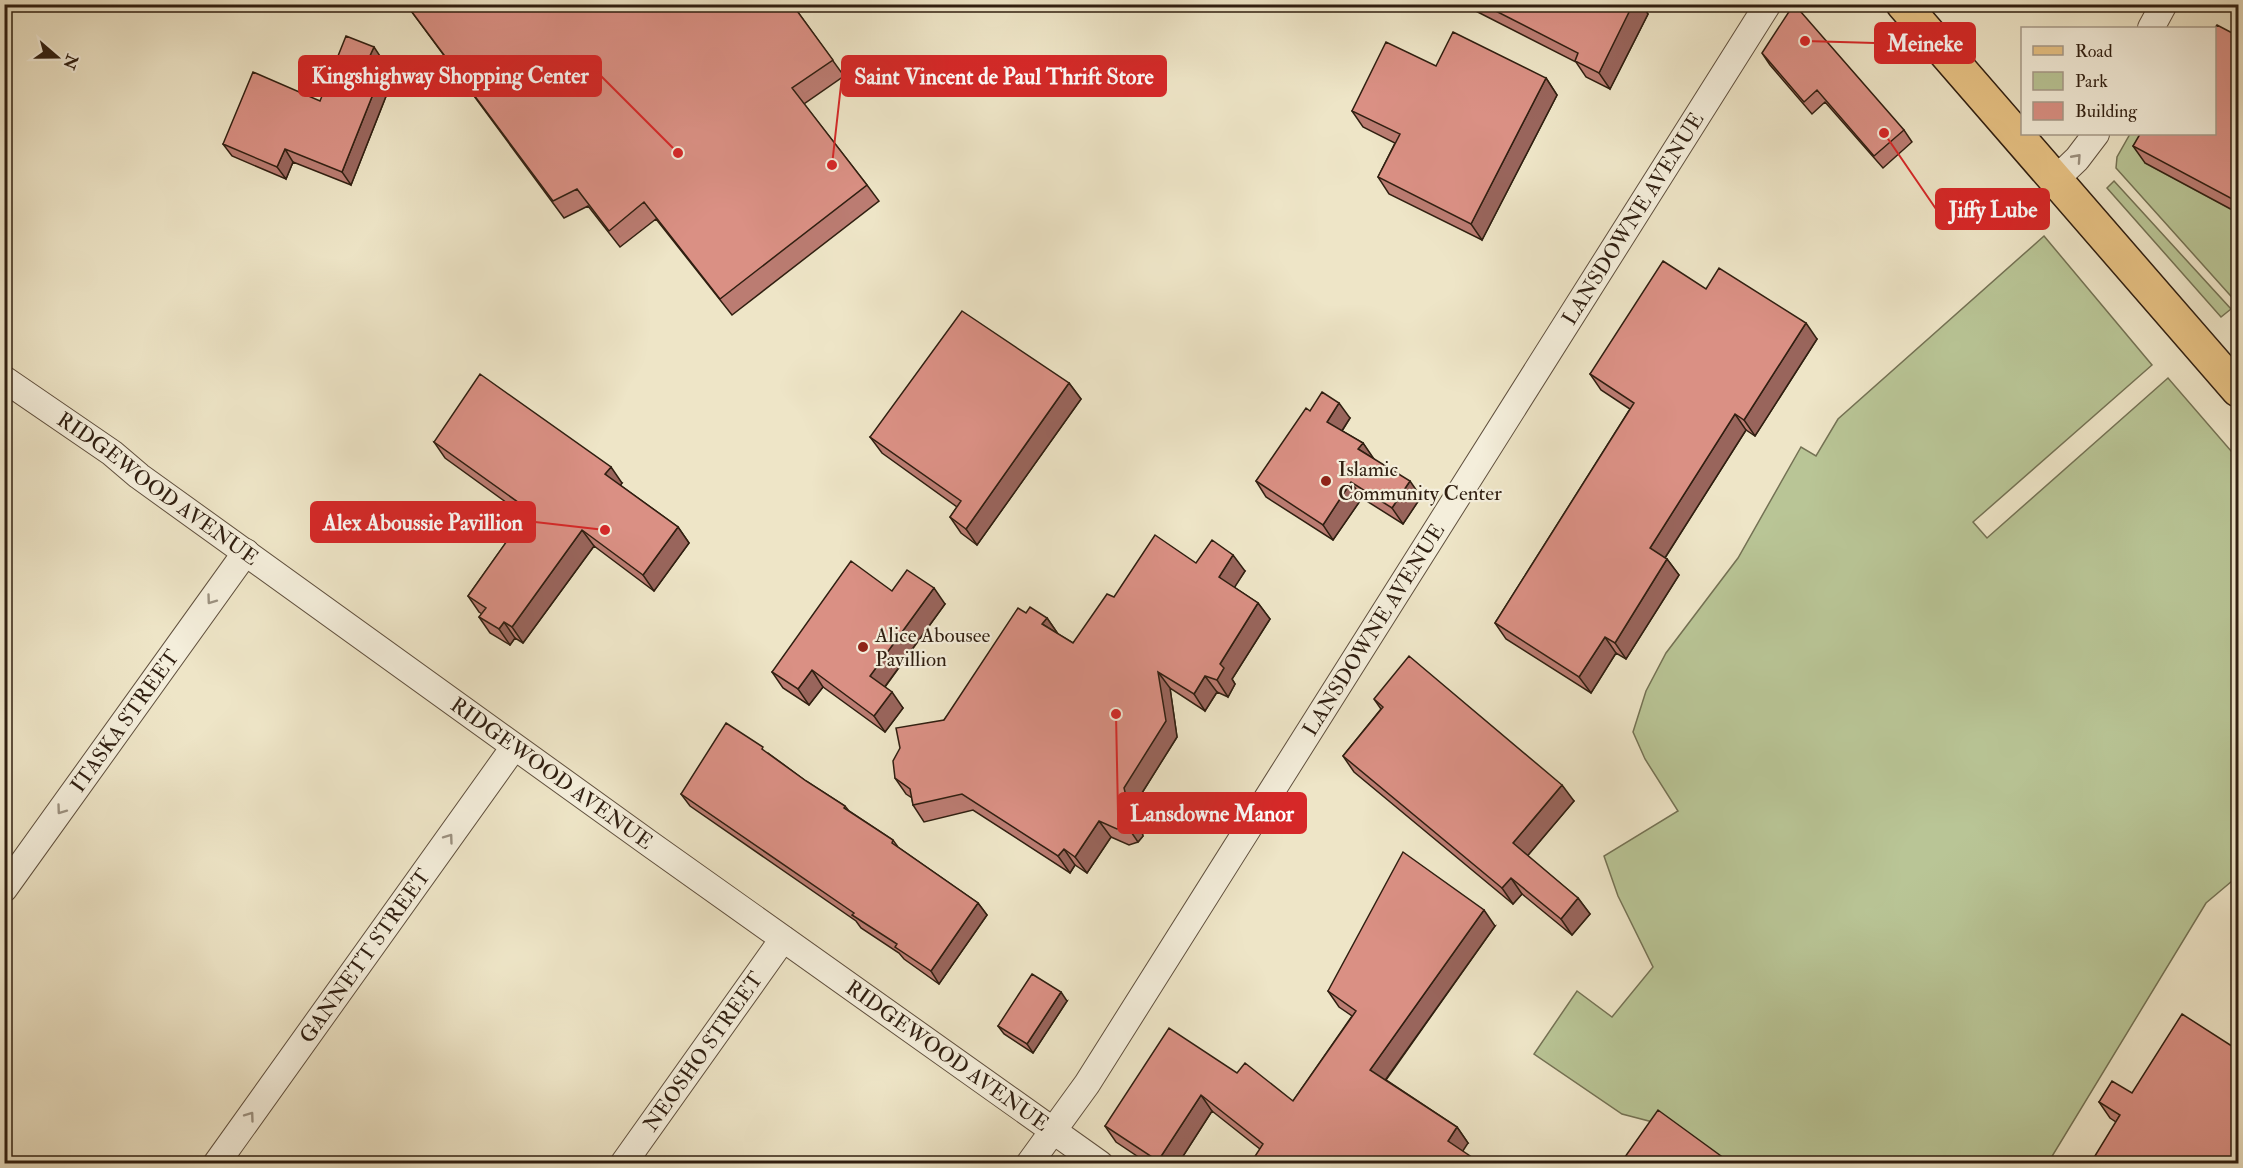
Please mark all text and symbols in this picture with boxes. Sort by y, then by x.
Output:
callout: Meineke [1875,23,1975,63]
north arrow [27,27,87,87]
legend [2021,27,2216,135]
text: Meineke [1886,30,1964,58]
text: Road [2075,40,2113,63]
text: N [58,51,82,73]
callout: Kingshighway Shopping Center [299,56,601,96]
callout: Saint Vincent de Paul Thrift Store [842,56,1166,96]
text: Kingshighway Shopping Center [311,62,589,91]
text: Saint Vincent de Paul Thrift Store [854,63,1155,91]
text: Park [2075,70,2108,93]
text: Building [2075,100,2138,123]
street label: LANSDOWNE AVENUE [1556,107,1710,330]
one-way arrow [2070,154,2081,165]
callout: Jiffy Lube [1936,189,2049,229]
text: Jiffy Lube [1948,196,2038,225]
street label: RIDGEWOOD AVENUE [52,406,264,572]
place label: Islamic Community Center [1338,456,1502,507]
marker: Islamic Community Center [1319,474,1333,488]
callout: Alex Aboussie Pavillion [311,502,535,542]
text: Alex Aboussie Pavillion [322,509,524,537]
street label: LANSDOWNE AVENUE [1297,518,1451,741]
one-way arrow [207,593,218,604]
place label: Alice Abousee Pavillion [874,622,990,673]
marker: Alice Abousee Pavillion [856,640,870,654]
street label: ITASKA STREET [65,644,186,798]
street label: RIDGEWOOD AVENUE [445,692,658,856]
callout: Lansdowne Manor [1118,793,1306,833]
text: Lansdowne Manor [1130,800,1295,828]
one-way arrow [57,803,68,814]
one-way arrow [442,833,453,844]
street label: GANNETT STREET [294,863,437,1048]
street label: NEOSHO STREET [637,966,770,1137]
street label: RIDGEWOOD AVENUE [840,974,1054,1137]
one-way arrow [243,1111,254,1122]

